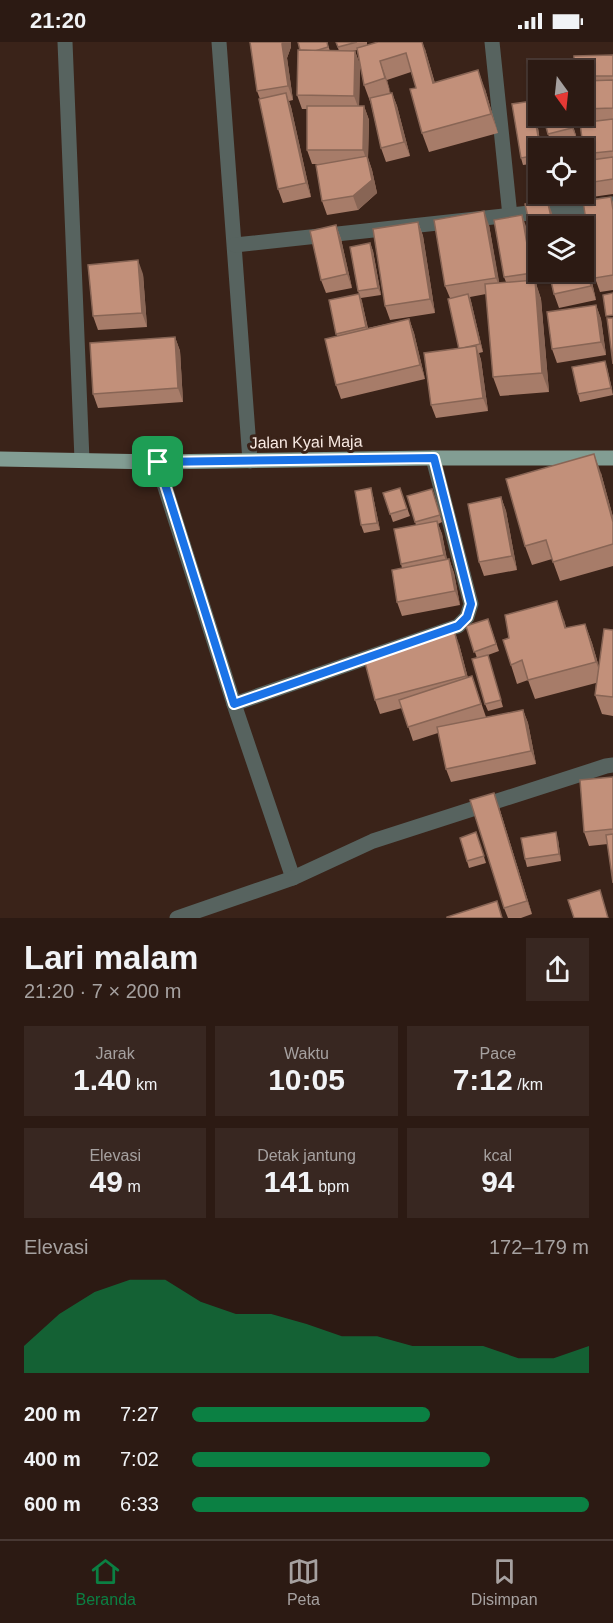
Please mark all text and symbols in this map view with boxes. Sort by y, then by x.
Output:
text: 21:20 [30,8,86,33]
north arrow [528,60,594,126]
map controls [528,60,594,282]
button: locate [528,138,594,204]
button: layers [528,216,594,282]
street label: Jalan Kyai Maja [249,433,363,451]
pin [132,436,183,487]
icon: arrive [141,445,174,478]
button: share [526,938,589,1001]
text: Lari malam [24,939,198,976]
text: 21:20 · 7 × 200 m [24,980,181,1002]
text: Jarak [96,1045,135,1062]
text: Waktu [284,1045,329,1062]
text: Pace [480,1045,516,1062]
text: 1.40 [73,1063,131,1096]
text: 10:05 [268,1063,345,1096]
text: 7:12 [453,1063,513,1096]
text: km [131,1076,157,1093]
text: /km [513,1076,543,1093]
text: Elevasi [89,1147,141,1164]
text: Detak jantung [257,1147,356,1164]
text: kcal [484,1147,512,1164]
text: 49 [90,1165,123,1198]
text: 141 [264,1165,314,1198]
text: 94 [481,1165,515,1198]
text: m [123,1178,141,1195]
text: bpm [314,1178,349,1195]
text: Elevasi [24,1236,88,1258]
text: 172–179 m [489,1236,589,1258]
text: 200 m [24,1403,81,1425]
text: 7:27 [120,1403,159,1425]
text: 400 m [24,1448,81,1470]
text: 7:02 [120,1448,159,1470]
text: 600 m [24,1493,81,1515]
text: 6:33 [120,1493,159,1515]
tab: Beranda [75,1555,136,1609]
tab: Peta [287,1555,320,1609]
tab: Disimpan [471,1555,538,1609]

